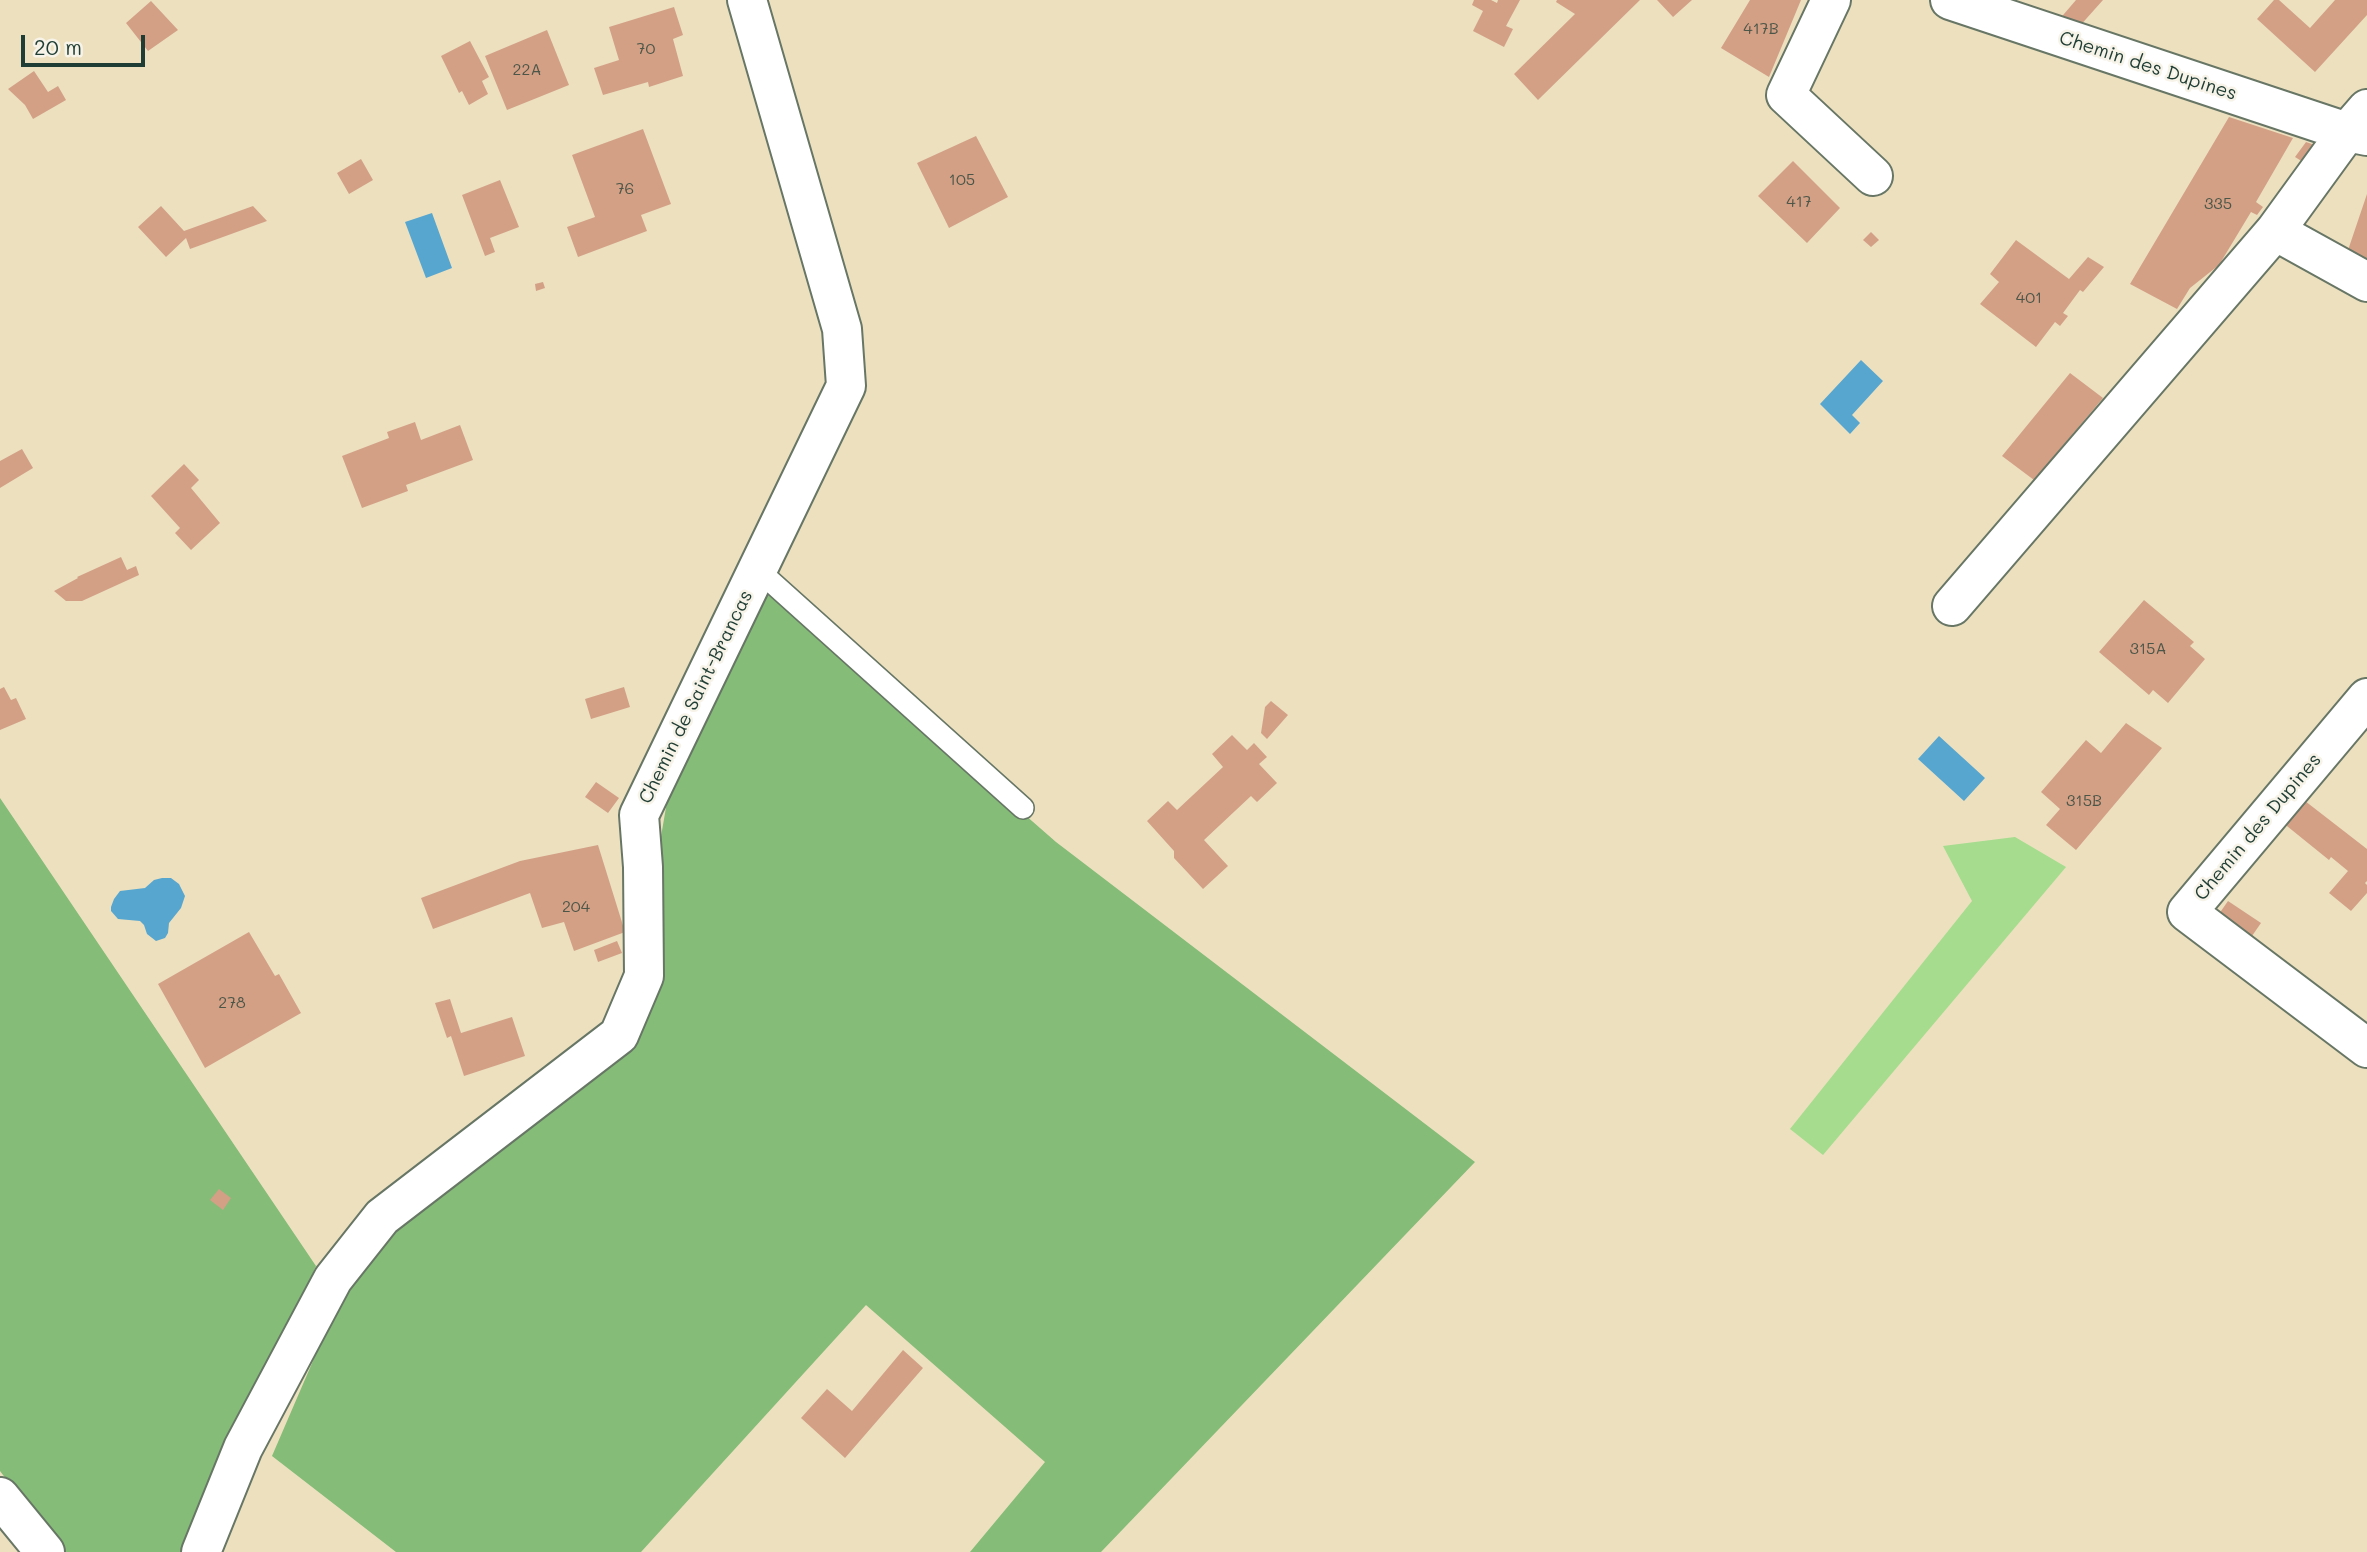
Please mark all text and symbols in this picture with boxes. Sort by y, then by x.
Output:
house number: 417B [1743,19,1779,39]
scale bar [24,21,149,65]
street label: Chemin des Dupines [2056,27,2240,105]
text: 20 m [34,33,82,60]
house number: 70 [637,39,655,59]
house number: 22A [513,60,541,80]
house number: 105 [949,170,975,190]
house number: 76 [616,179,634,199]
house number: 417 [1786,192,1812,212]
house number: 335 [2204,194,2232,214]
house number: 401 [2016,288,2042,308]
street label: Chemin de Saint-Brancas [634,587,758,807]
house number: 315A [2130,639,2166,659]
street label: Chemin des Dupines [2190,749,2326,905]
house number: 315B [2066,791,2102,811]
house number: 204 [562,897,590,917]
house number: 278 [218,993,246,1013]

